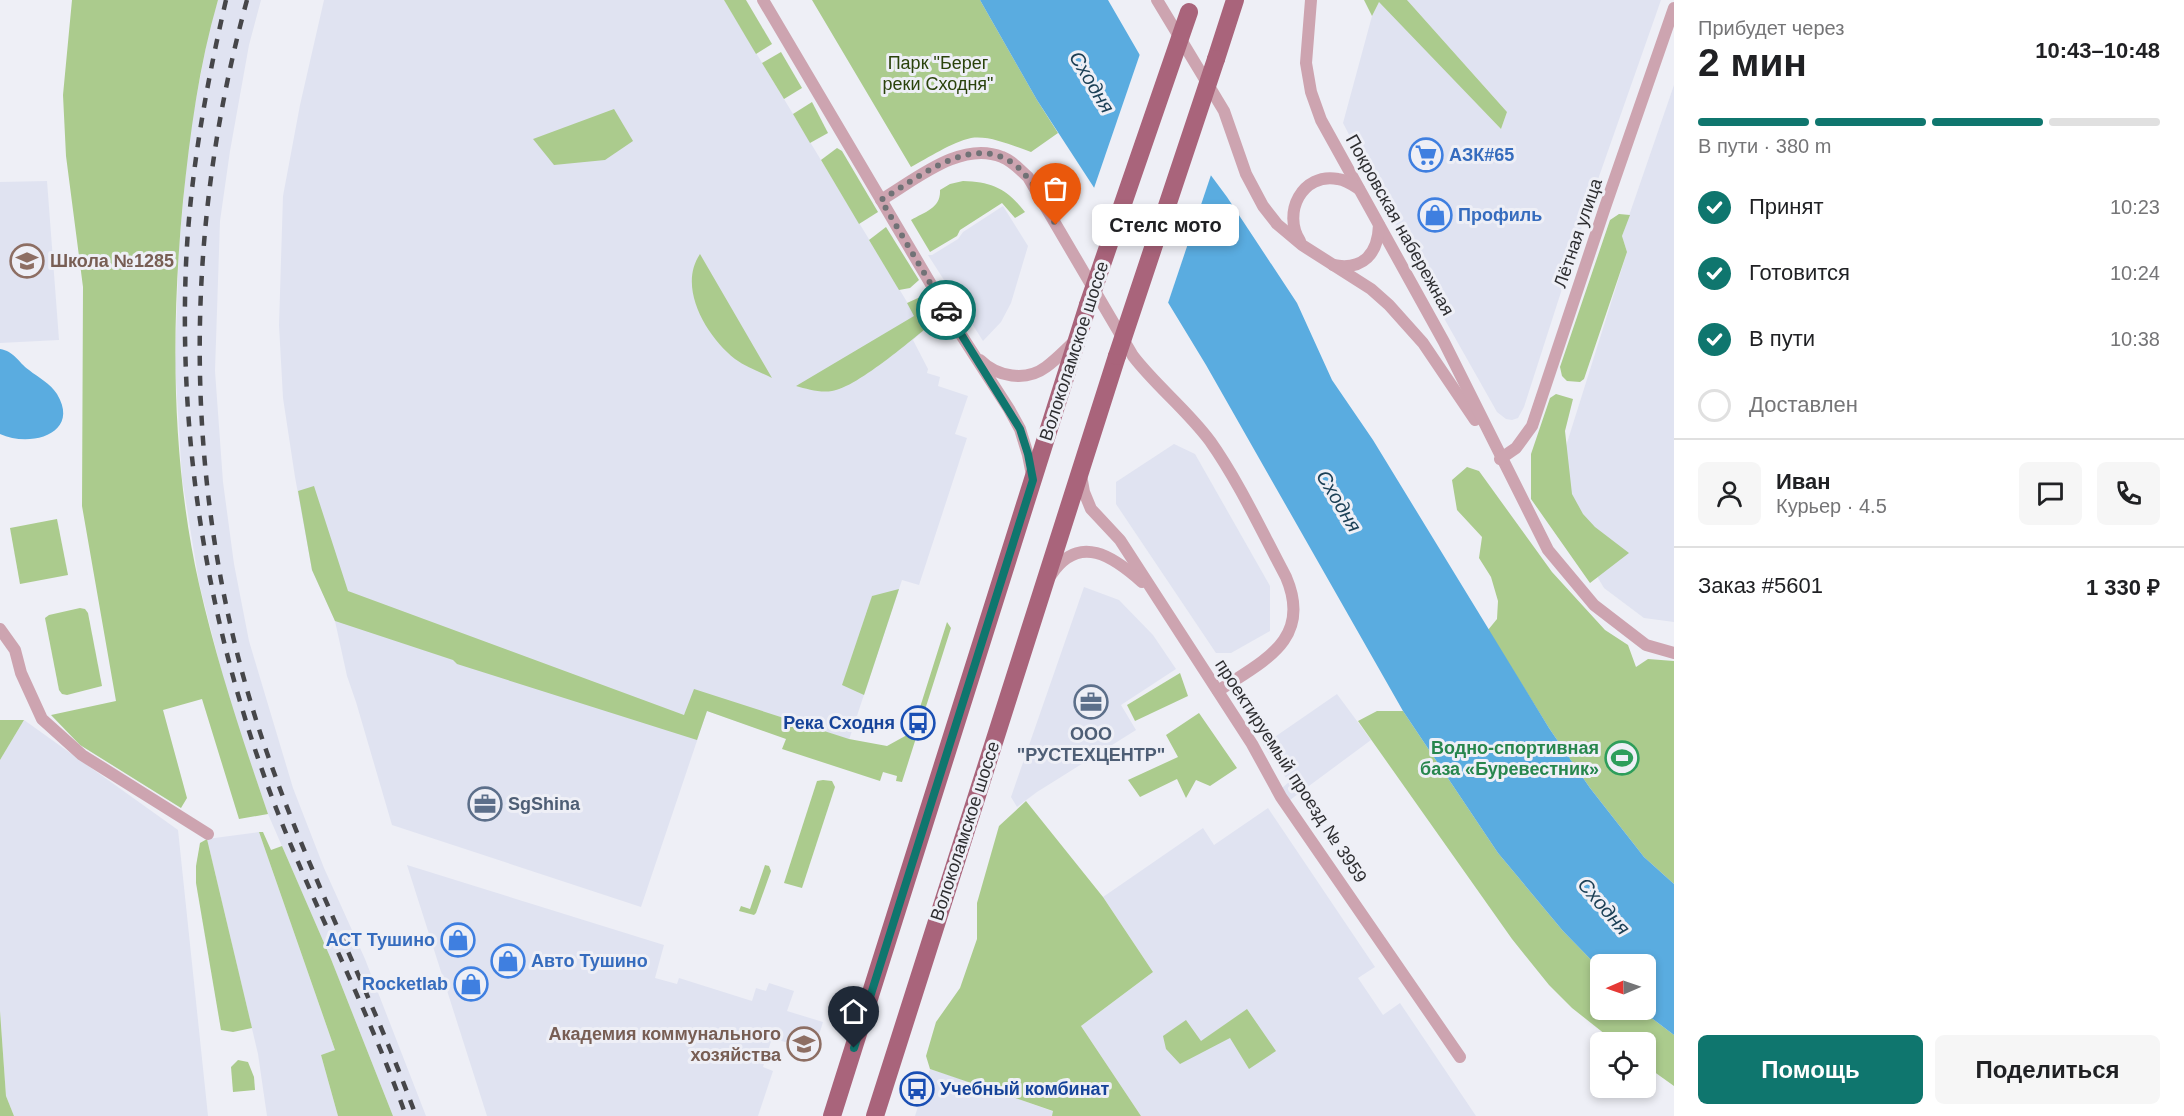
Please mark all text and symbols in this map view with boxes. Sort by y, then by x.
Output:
text: Прибудет через [1698,17,1844,39]
text: 10:43–10:48 [2035,38,2160,63]
text: 2 мин [1698,41,1807,84]
water label: Сходня [1065,47,1119,117]
park label: Парк "Берег реки Сходня" [883,53,993,94]
street label: Покровская набережная [1342,131,1458,319]
text: В пути · 380 m [1698,135,1831,157]
supermarket icon: АЗК#65 [1408,137,1444,173]
place label: АЗК#65 [1449,145,1514,165]
pin [1030,163,1081,225]
icon: bag [1039,172,1072,205]
street label: Лётная улица [1550,175,1606,290]
icon: check [1698,191,1731,224]
text: Принят [1749,194,1823,219]
text: 10:23 [2110,196,2160,218]
shop icon: Профиль [1417,197,1453,233]
callout: Стелс мото [1092,204,1239,246]
place label: Профиль [1458,205,1542,225]
text: Стелс мото [1109,214,1222,236]
school or university icon: Школа №1285 [9,243,45,279]
place label: Школа №1285 [50,251,174,271]
icon: check [1698,257,1731,290]
street label: Волоколамское шоссе [1036,259,1112,443]
text: Готовится [1749,260,1850,285]
text: 10:24 [2110,262,2160,284]
courier [916,280,976,340]
icon: car [930,294,963,327]
icon: check [1698,323,1731,356]
text: В пути [1749,326,1815,351]
text: 10:38 [2110,328,2160,350]
text: Доставлен [1749,392,1858,417]
button: person [1698,462,1761,525]
button: chat [2019,462,2082,525]
button: phone [2097,462,2160,525]
water label: Сходня [1312,466,1366,536]
text: Иван [1776,469,1831,494]
text: Курьер · 4.5 [1776,495,1887,517]
text: Заказ #5601 [1698,573,1823,598]
text: 1 330 ₽ [2086,575,2160,600]
street label: проектируемый проезд № 3959 [1211,656,1371,886]
office icon: ООО "РУСТЕХЦЕНТР" [1073,684,1109,720]
bus stop icon: Река Сходня [900,705,936,741]
place label: Река Сходня [783,713,895,733]
place label: ООО "РУСТЕХЦЕНТР" [1017,724,1165,765]
place label: Водно-спортивная база «Буревестник» [1420,738,1599,779]
street label: Волоколамское шоссе [927,739,1003,923]
sports icon: Водно-спортивная база «Буревестник» [1604,740,1640,776]
office icon: SgShina [467,786,503,822]
place label: SgShina [508,794,581,814]
water label: Сходня [1573,873,1635,939]
shop icon: АСТ Тушино [440,922,476,958]
place label: АСТ Тушино [326,930,435,950]
shop icon: Авто Тушино [490,943,526,979]
place label: Авто Тушино [531,951,648,971]
north arrow [1590,954,1656,1020]
map controls [1590,954,1656,1098]
shop icon: Rocketlab [453,966,489,1002]
place label: Rocketlab [362,974,448,994]
pin [828,986,879,1048]
icon: home [837,995,870,1028]
place label: Академия коммунального хозяйства [548,1024,782,1065]
school or university icon: Академия коммунального хозяйства [786,1026,822,1062]
button: locate [1590,1032,1656,1098]
button: Помощь [1698,1035,1923,1104]
button: Поделиться [1935,1035,2160,1104]
bus stop icon: Учебный комбинат [899,1071,935,1107]
place label: Учебный комбинат [940,1079,1110,1099]

